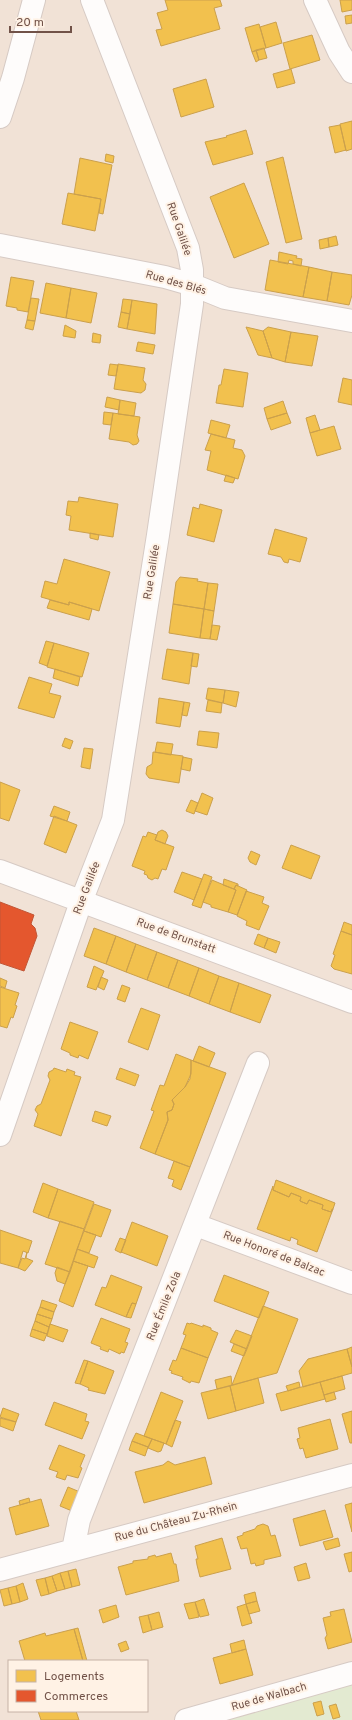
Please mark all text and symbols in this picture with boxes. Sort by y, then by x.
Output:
scale bar [10,8,71,34]
text: 20 m [16,15,44,31]
street label: Rue Galilée [163,200,195,258]
street label: Rue des Blés [144,268,208,298]
street label: Rue Galilée [141,543,163,601]
street label: Rue Galilée [71,859,104,916]
street label: Rue de Brunstatt [135,915,217,957]
street label: Rue Honoré de Balzac [221,1228,327,1280]
street label: Rue Émile Zola [143,1269,184,1343]
street label: Rue du Château Zu-Rhein [113,1499,239,1545]
legend [8,1660,148,1712]
text: Logements [44,1669,104,1685]
street label: Rue de Walbach [230,1680,308,1714]
text: Commerces [44,1689,108,1705]

